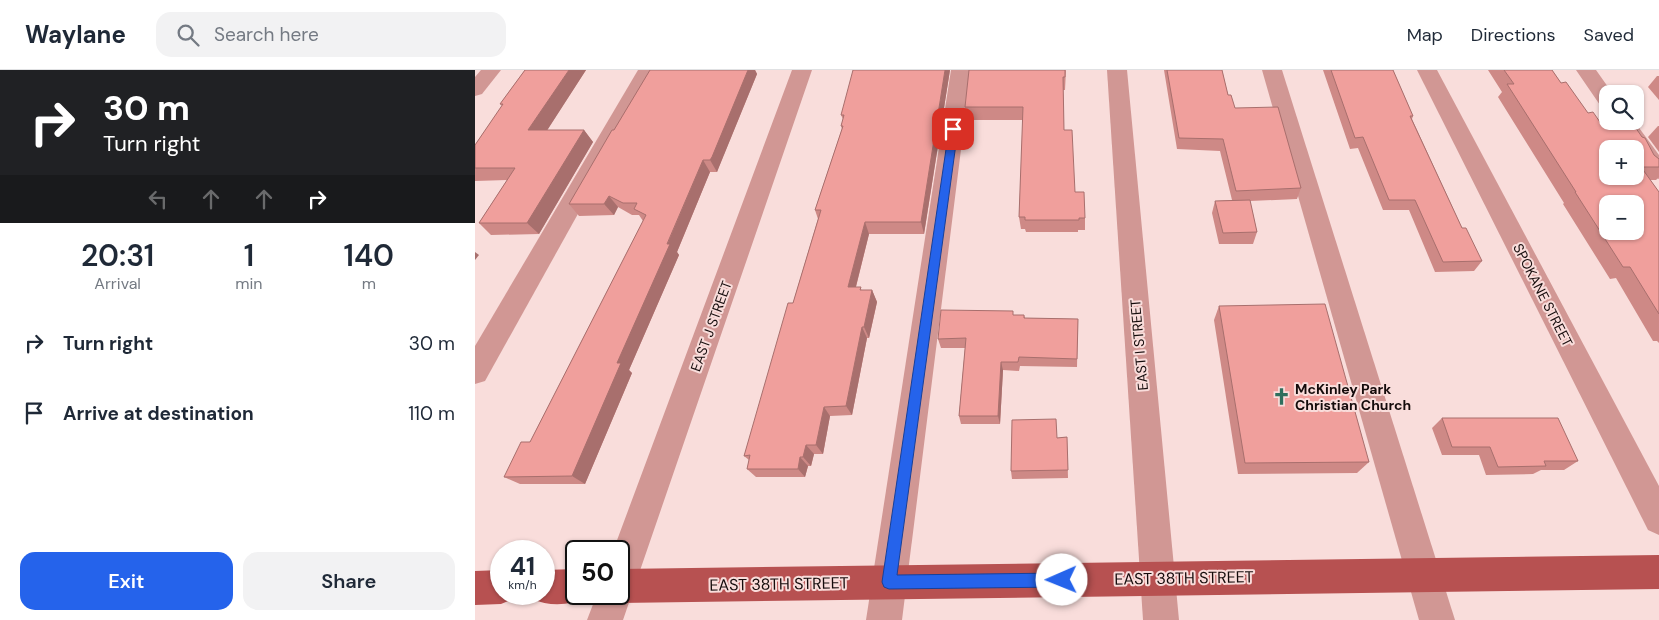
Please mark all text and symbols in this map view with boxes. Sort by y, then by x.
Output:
search box [156,12,506,57]
text: Waylane [25,19,126,50]
icon: search [174,21,202,49]
text: Search here [214,22,319,47]
text: Map [1407,23,1443,47]
text: Directions [1471,23,1556,47]
text: Saved [1584,23,1634,47]
text: 30 m [103,85,190,131]
map controls [1599,85,1644,240]
button: search [1599,85,1644,130]
icon: right [20,90,85,155]
pin [932,108,974,150]
icon: arrive [939,115,967,143]
text: Turn right [103,129,200,158]
button: + [1599,140,1644,185]
icon: left [144,185,172,213]
icon: ahead [197,185,225,213]
icon: ahead [250,185,278,213]
icon: right [303,185,331,213]
button: − [1599,195,1644,240]
text: 20:31 [81,236,154,275]
text: 1 [244,236,254,275]
text: 140 [344,236,394,275]
street label: SPOKANE STREET [1509,240,1577,350]
text: Arrival [94,273,141,294]
text: min [235,273,263,294]
text: m [362,273,376,294]
street label: EAST J STREET [686,278,736,374]
street label: EAST I STREET [1126,299,1152,391]
icon: right [20,329,48,357]
text: Turn right [63,331,153,356]
text: 30 m [409,331,455,356]
place label: McKinley Park Christian Church [1295,380,1411,414]
church icon: McKinley Park Christian Church [1271,387,1291,407]
icon: arrive [20,399,48,427]
text: Arrive at destination [63,401,254,426]
text: 110 m [408,401,455,426]
speed limit sign: 50 [565,540,630,605]
text: 41 [510,550,535,583]
button: Exit [20,552,233,610]
button: Share [243,552,455,610]
position arrow [1035,553,1087,605]
street label: EAST 38TH STREET [1114,566,1254,590]
street label: EAST 38TH STREET [709,572,849,596]
text: km/h [508,577,537,593]

